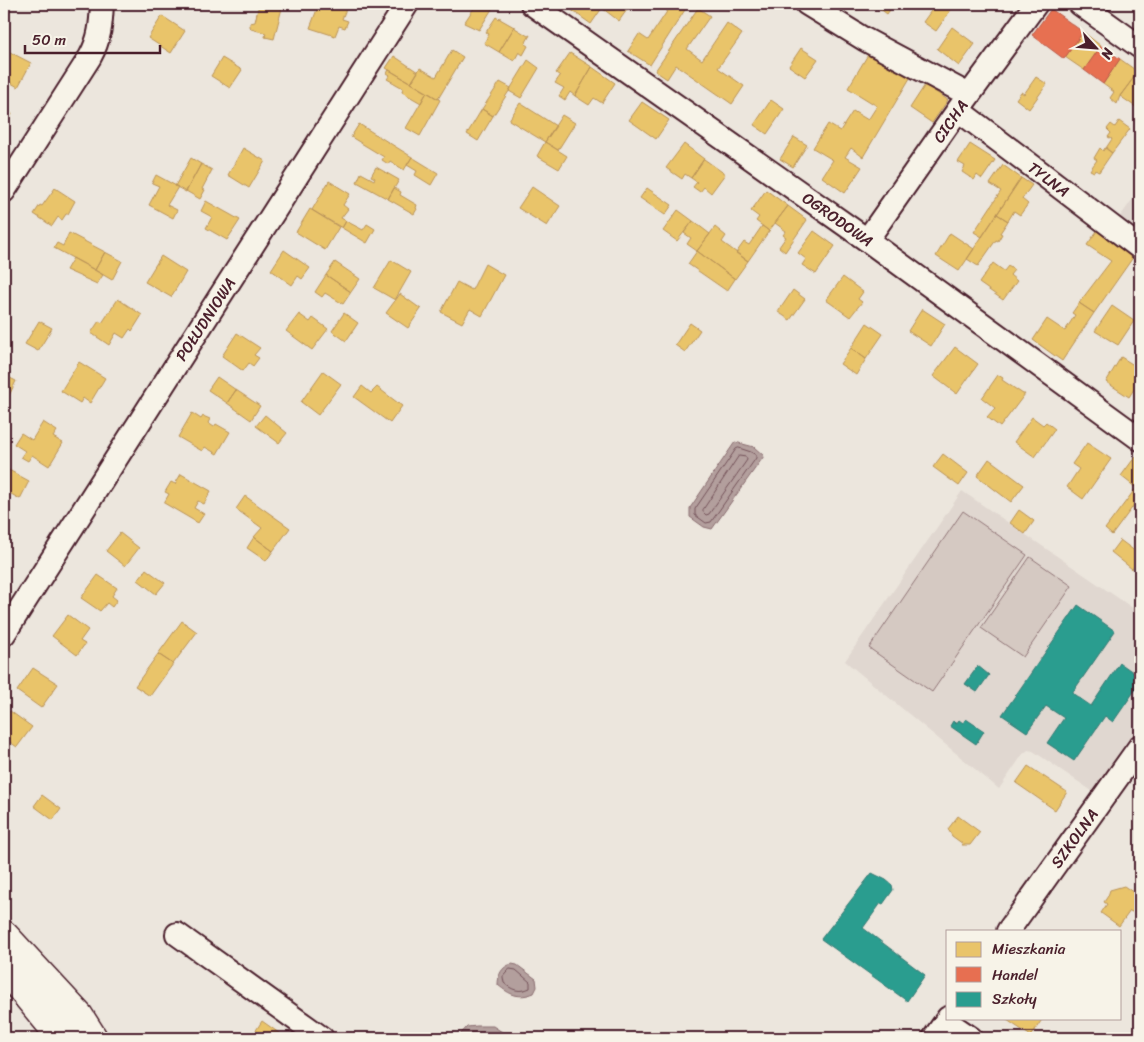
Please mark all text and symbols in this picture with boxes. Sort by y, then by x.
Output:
scale bar [25,22,160,54]
north arrow [1072,22,1122,72]
text: 50 m [32,27,67,53]
text: N [1094,43,1121,64]
street label: CICHA [925,93,976,149]
street label: TYLNA [1021,154,1076,205]
street label: OGRODOWA [796,184,880,255]
street label: POŁUDNIOWA [167,271,244,367]
street label: SZKOLNA [1043,802,1106,874]
legend [946,930,1122,1020]
text: Mieszkania [992,936,1066,962]
text: Handel [992,962,1039,988]
text: Szkoły [992,986,1037,1012]

